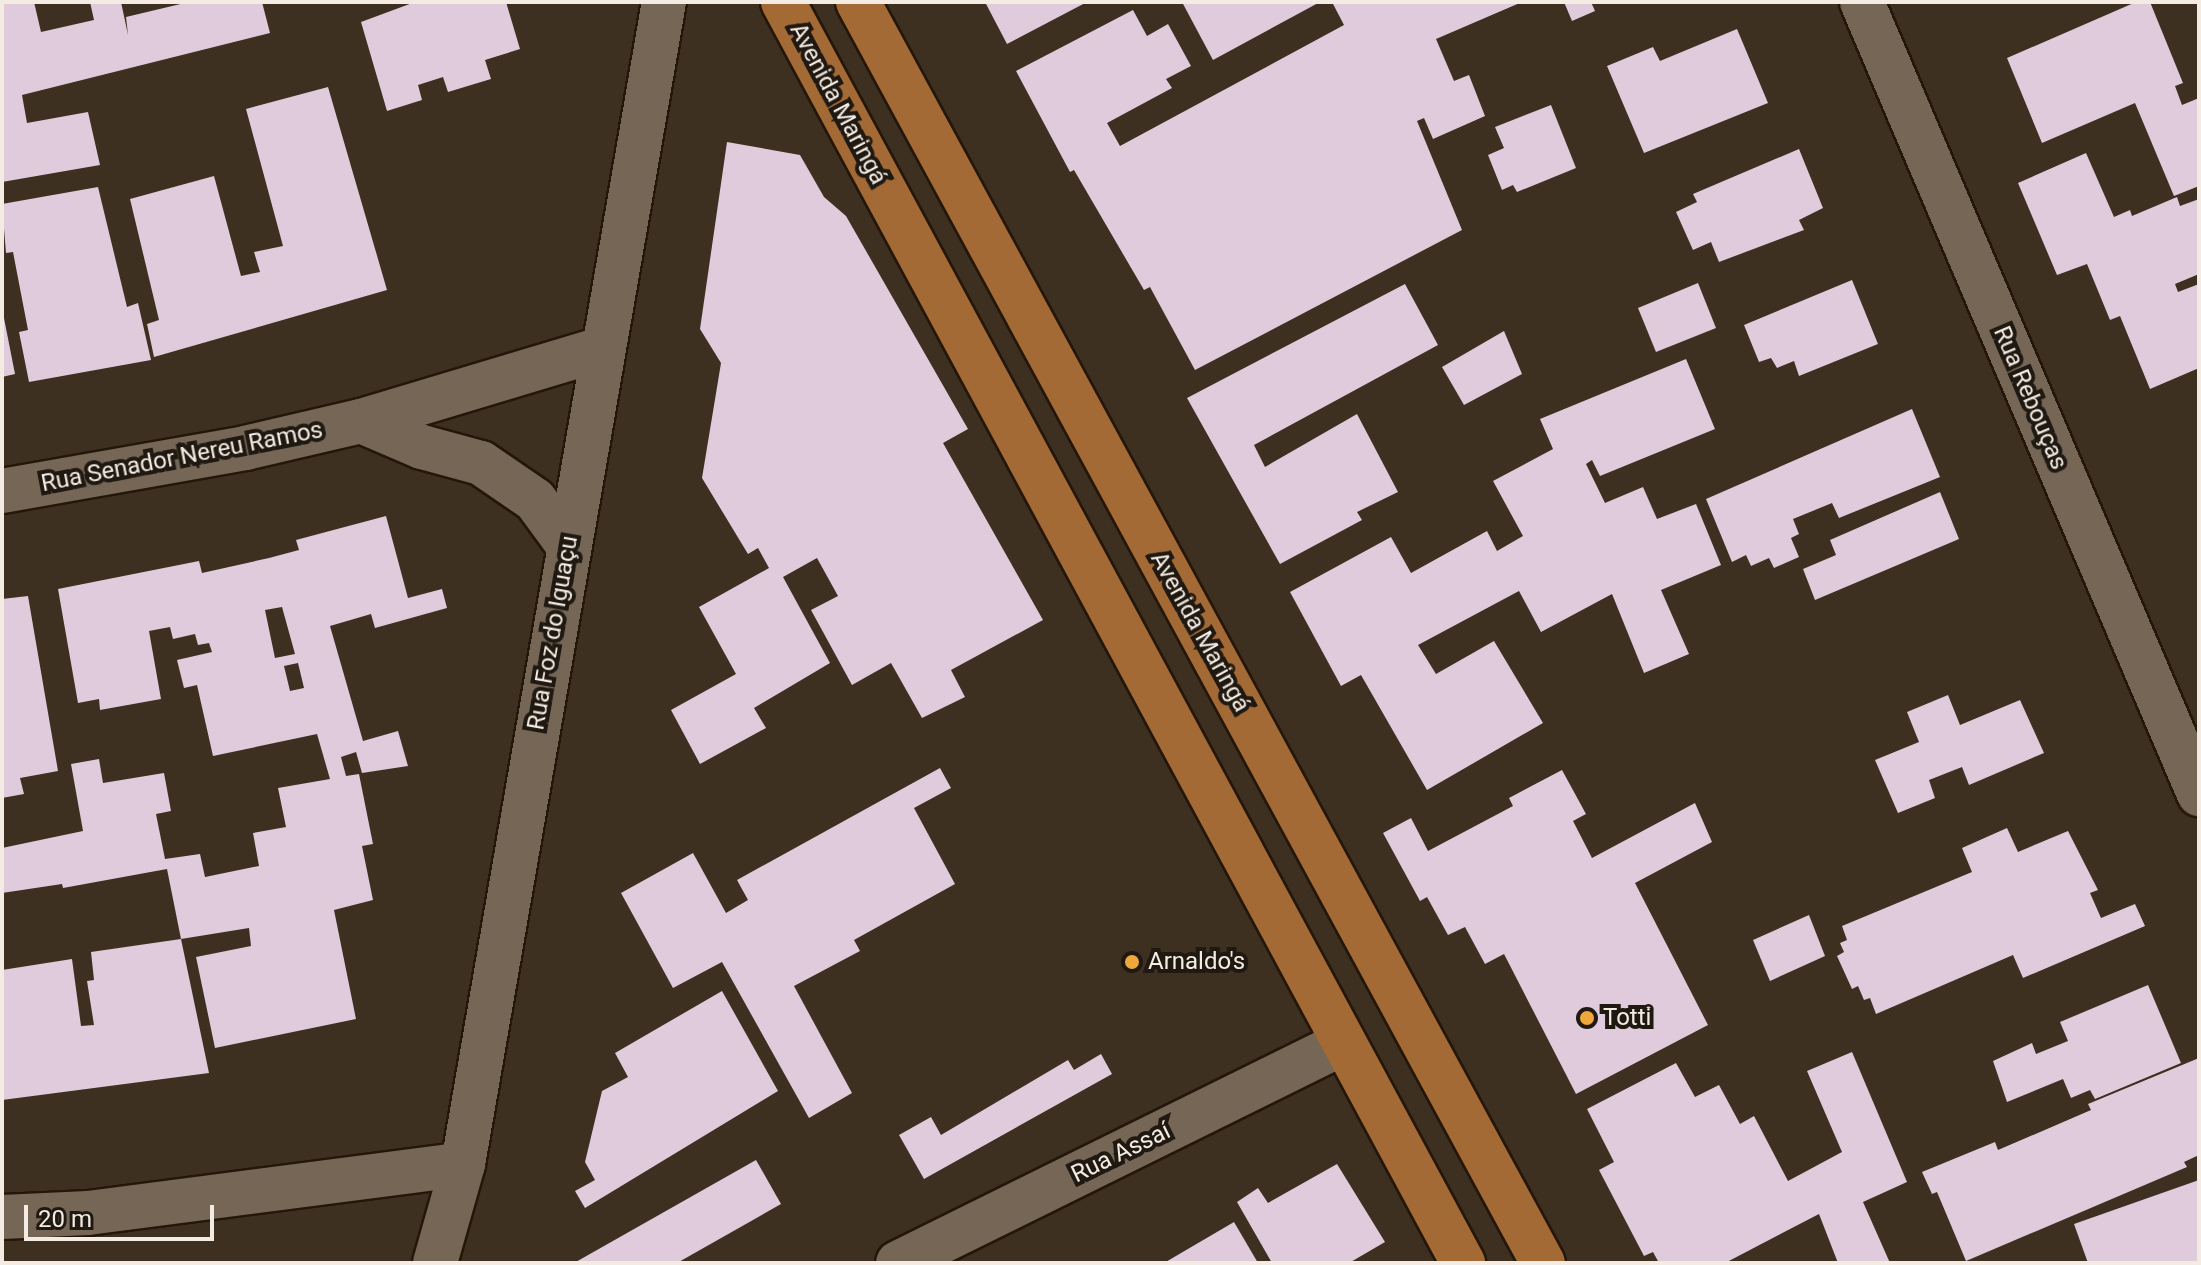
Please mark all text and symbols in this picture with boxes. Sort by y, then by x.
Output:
street label: Avenida Maringá [783,18,893,190]
street label: Rua Rebouças [1987,322,2073,474]
street label: Rua Senador Nereu Ramos [39,416,325,498]
street label: Rua Foz do Iguaçu [522,534,584,732]
street label: Avenida Maringá [1144,547,1256,717]
place label: Arnaldo's [1148,948,1245,976]
marker: Arnaldo's [1123,953,1141,971]
place label: Totti [1603,1004,1651,1032]
marker: Totti [1578,1009,1596,1027]
street label: Rua Assaí [1067,1117,1175,1189]
scale bar [28,1189,218,1239]
text: 20 m [38,1205,92,1233]

